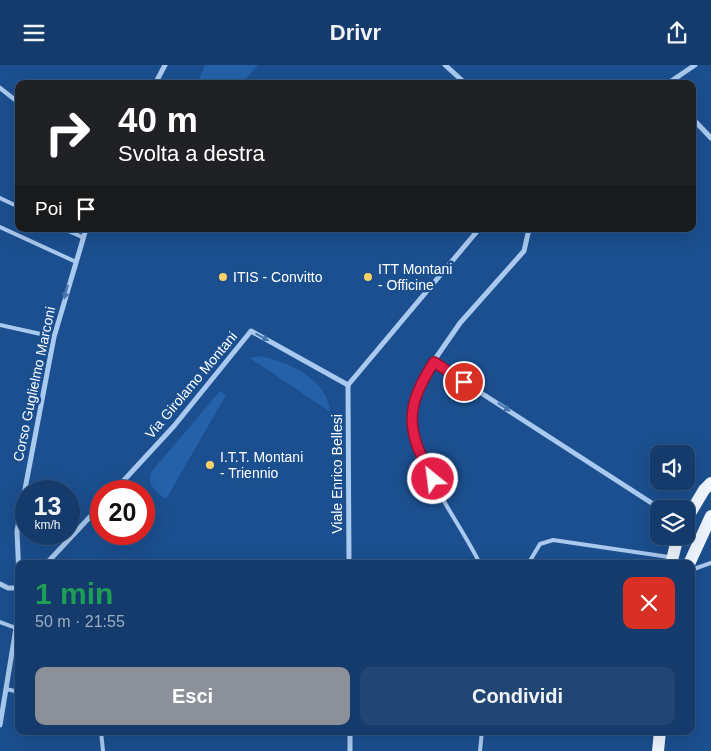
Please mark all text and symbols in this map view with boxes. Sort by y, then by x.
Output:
icon: menu [20,19,48,47]
icon: share [663,19,691,47]
text: Drivr [330,20,381,45]
icon: right [35,100,100,165]
text: 40 m [118,100,198,139]
text: Svolta a destra [118,141,265,166]
icon: arrive [72,195,100,223]
text: Poi [35,198,62,219]
place label: ITT Montani - Officine [378,261,452,293]
place label: ITIS - Convitto [233,269,323,285]
marker: ITIS - Convitto [217,271,229,283]
marker: ITT Montani - Officine [362,271,374,283]
one-way arrow [62,284,70,299]
street label: Corso Guglielmo Marconi [10,305,58,463]
street label: Via Girolamo Montani [142,328,240,442]
one-way arrow [254,333,269,341]
pin [443,361,485,403]
icon: arrive [450,368,478,396]
one-way arrow [497,402,511,412]
street label: Viale Enrico Bellesi [329,414,345,534]
map controls [650,445,695,545]
button: sound [650,445,695,490]
place label: I.T.T. Montani - Triennio [220,449,303,481]
position arrow [406,452,458,504]
marker: I.T.T. Montani - Triennio [204,459,216,471]
speed limit sign: 20 [90,480,155,545]
text: 13 [34,492,61,520]
button: layers [650,500,695,545]
text: km/h [34,518,61,532]
text: 1 min [35,577,113,610]
button: close [623,577,675,629]
text: 50 m · 21:55 [35,613,125,630]
button: Esci [35,667,350,725]
button: Condividi [360,667,675,725]

